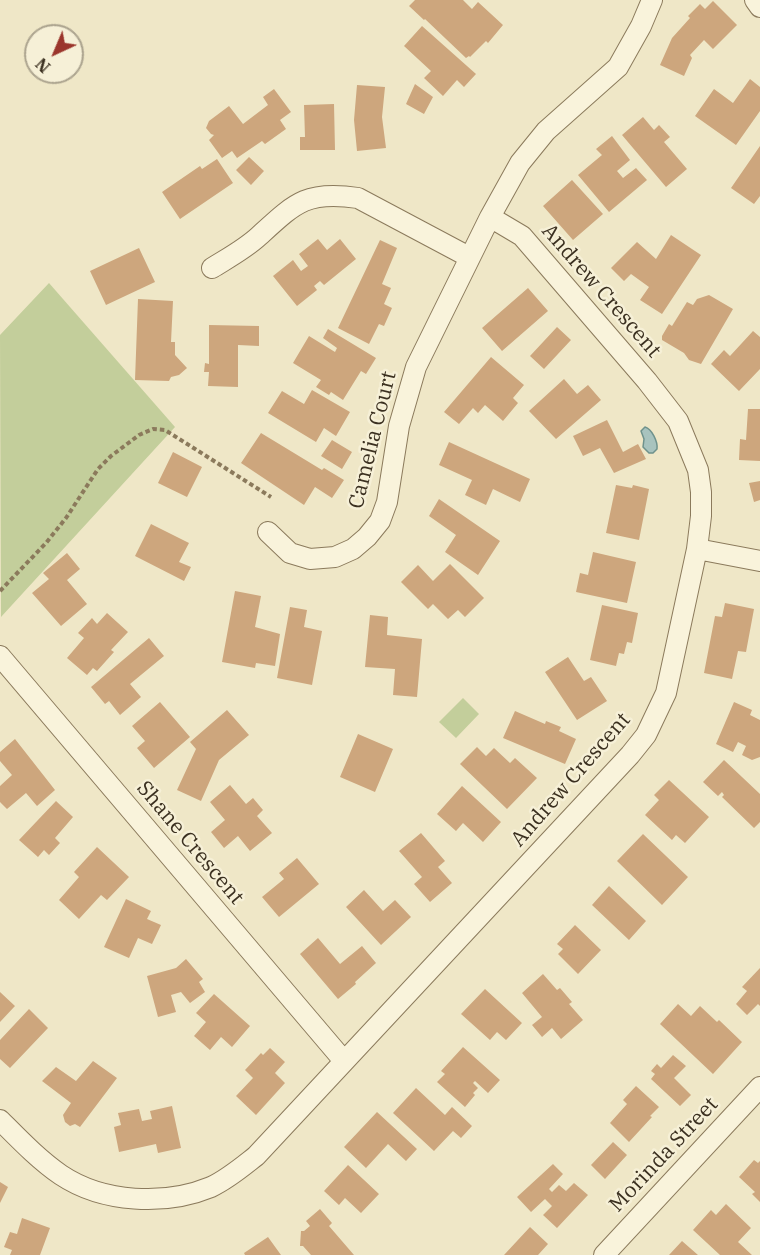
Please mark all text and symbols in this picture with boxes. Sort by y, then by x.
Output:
north arrow [24,24,84,84]
text: N [31,54,54,77]
street label: Andrew Crescent [536,219,666,363]
street label: Camelia Court [344,369,402,511]
street label: Andrew Crescent [506,708,636,852]
street label: Shane Crescent [131,776,249,910]
street label: Morinda Street [604,1092,724,1218]

